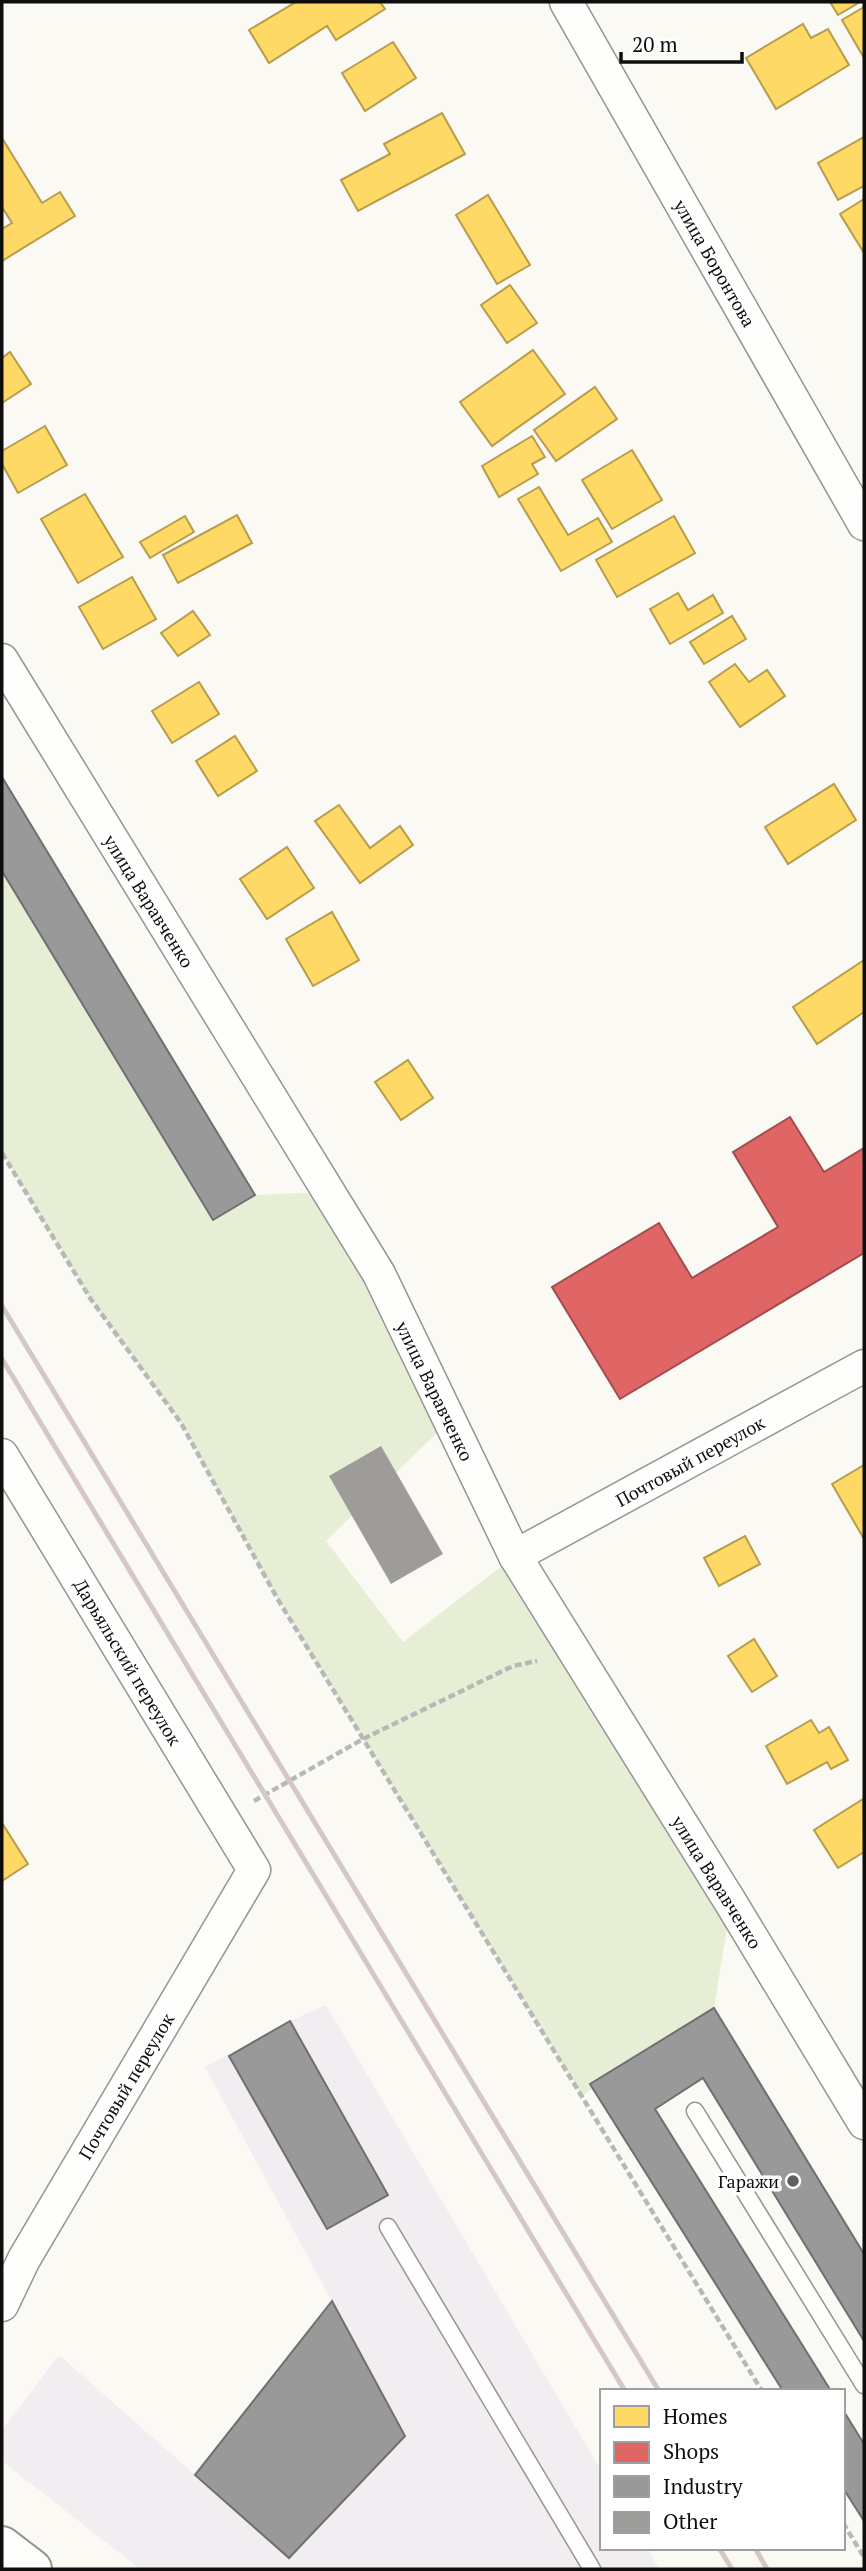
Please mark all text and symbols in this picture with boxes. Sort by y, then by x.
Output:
scale bar [621,21,742,65]
text: 20 m [632,30,678,58]
street label: улица Боронтова [668,194,761,331]
street label: улица Варавченко [98,829,200,972]
street label: улица Варавченко [390,1316,479,1465]
street label: Почтовый переулок [611,1410,769,1512]
street label: Дарьяльский переулок [69,1574,187,1750]
street label: улица Варавченко [666,1810,768,1953]
street label: Почтовый переулок [73,2008,179,2164]
place label: Гаражи [718,2169,779,2193]
marker: Гаражи [785,2173,801,2189]
legend [600,2389,845,2550]
text: Homes [663,2402,728,2430]
text: Shops [663,2437,719,2465]
text: Industry [663,2472,743,2500]
text: Other [663,2507,717,2535]

